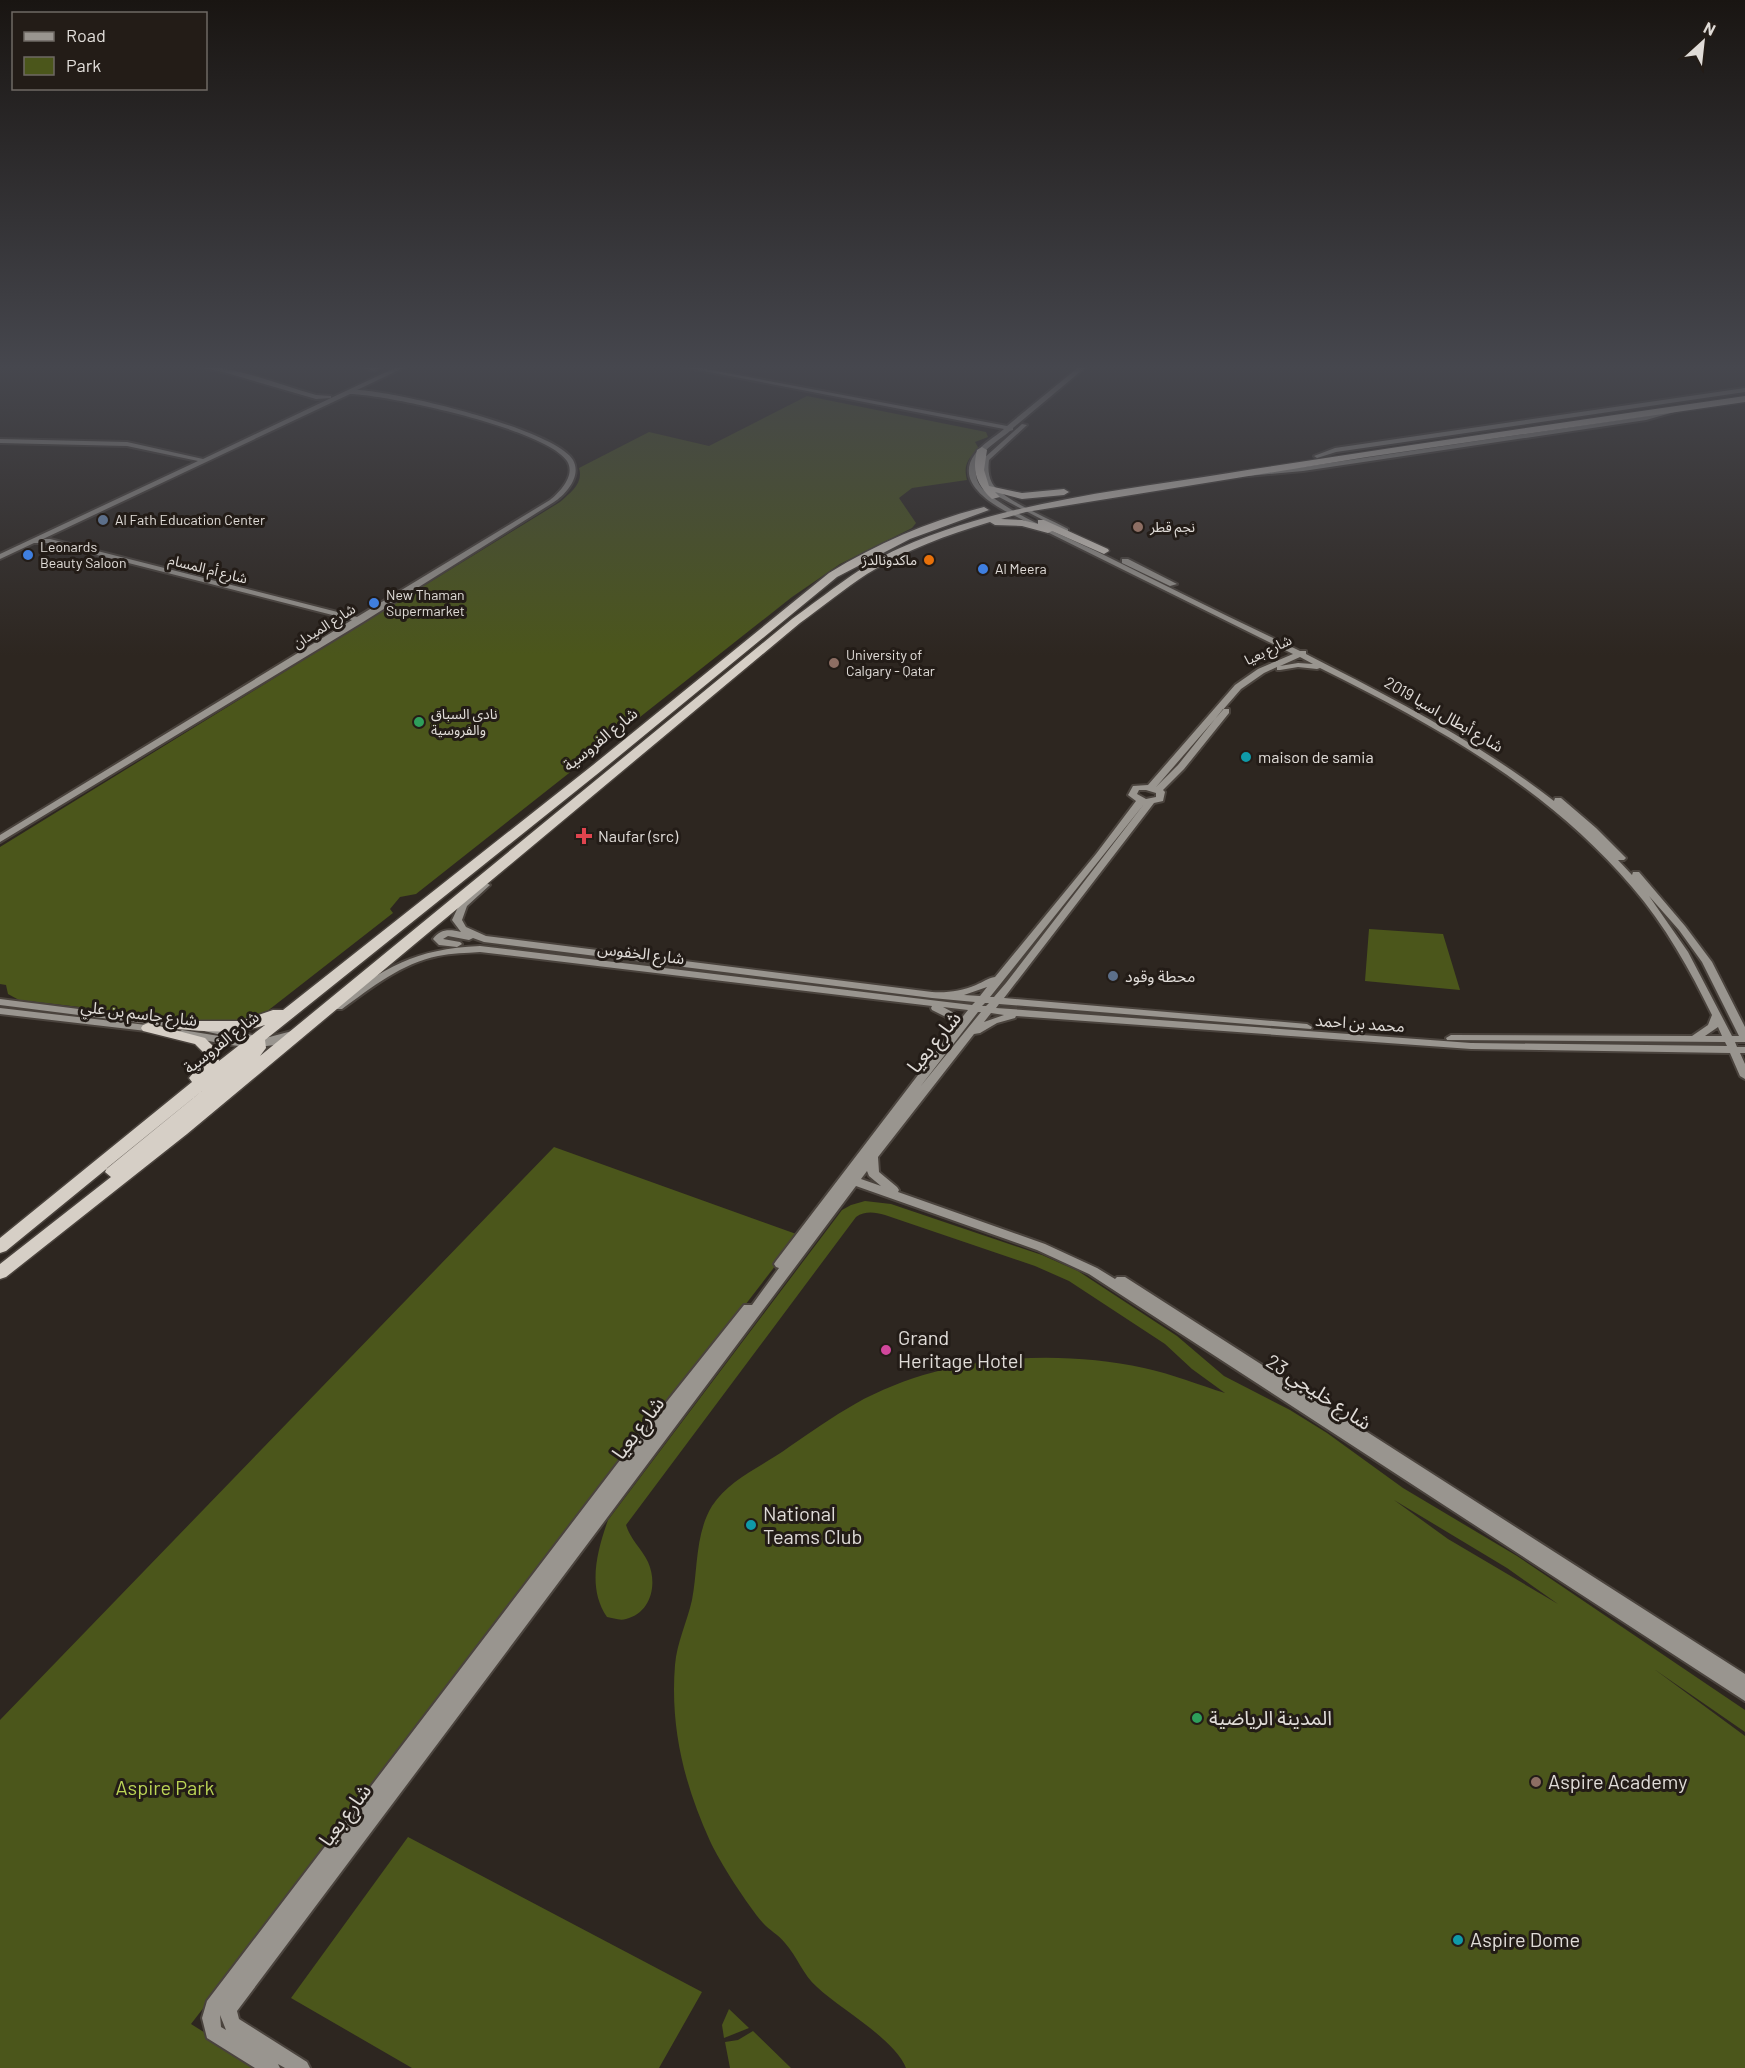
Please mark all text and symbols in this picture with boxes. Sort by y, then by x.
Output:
legend [12,12,207,90]
north arrow [1673,12,1733,72]
text: N [1701,17,1719,39]
text: Road [66,24,106,46]
text: Park [66,54,101,76]
place label: Al Fath Education Center [115,511,265,528]
marker: Al Fath Education Center [96,513,110,527]
place label: نجم قطر [1149,518,1195,538]
marker: نجم قطر [1131,520,1145,534]
place label: Leonards Beauty Saloon [40,538,127,571]
marker: Leonards Beauty Saloon [21,548,35,562]
street label: شارع أم المسام [166,550,249,589]
place label: ماكدونالدز [861,551,917,569]
marker: ماكدونالدز [922,553,936,567]
place label: Al Meera [995,560,1047,577]
marker: Al Meera [976,562,990,576]
place label: New Thaman Supermarket [386,586,465,619]
marker: New Thaman Supermarket [367,596,381,610]
street label: شارع الميدان [289,600,360,654]
street label: شارع بعيا [1241,631,1296,671]
place label: University of Calgary - Qatar [846,646,935,679]
marker: University of Calgary - Qatar [827,656,841,670]
street label: شارع أبطال اسيا 2019 [1379,672,1507,759]
street label: شارع الفروسية [559,703,643,777]
place label: نادي السباق والفروسية [431,705,498,739]
marker: نادي السباق والفروسية [412,715,426,729]
place label: maison de samia [1258,747,1374,766]
marker: maison de samia [1239,750,1253,764]
place label: Naufar (src) [598,826,679,845]
marker: Naufar (src) [575,827,593,845]
street label: شارع الخفوس [596,938,686,971]
place label: محطة وقود [1125,966,1195,986]
marker: محطة وقود [1106,969,1120,983]
street label: شارع جاسم بن علي [79,996,198,1033]
street label: شارع الفروسية [179,1006,264,1080]
street label: شارع بعيا [901,1006,968,1079]
street label: محمد بن احمد [1315,1010,1405,1036]
place label: Grand Heritage Hotel [898,1325,1023,1372]
marker: Grand Heritage Hotel [879,1343,893,1357]
street label: شارع خليجي 23 [1260,1348,1377,1438]
street label: شارع بعيا [606,1391,672,1466]
place label: National Teams Club [763,1501,862,1548]
marker: National Teams Club [744,1518,758,1532]
place label: المدينة الرياضية [1209,1705,1332,1730]
marker: المدينة الرياضية [1190,1711,1204,1725]
place label: Aspire Academy [1548,1769,1687,1793]
park label: Aspire Park [115,1775,215,1799]
marker: Aspire Academy [1529,1775,1543,1789]
street label: شارع بعيا [313,1778,379,1853]
place label: Aspire Dome [1470,1927,1580,1951]
marker: Aspire Dome [1451,1933,1465,1947]

